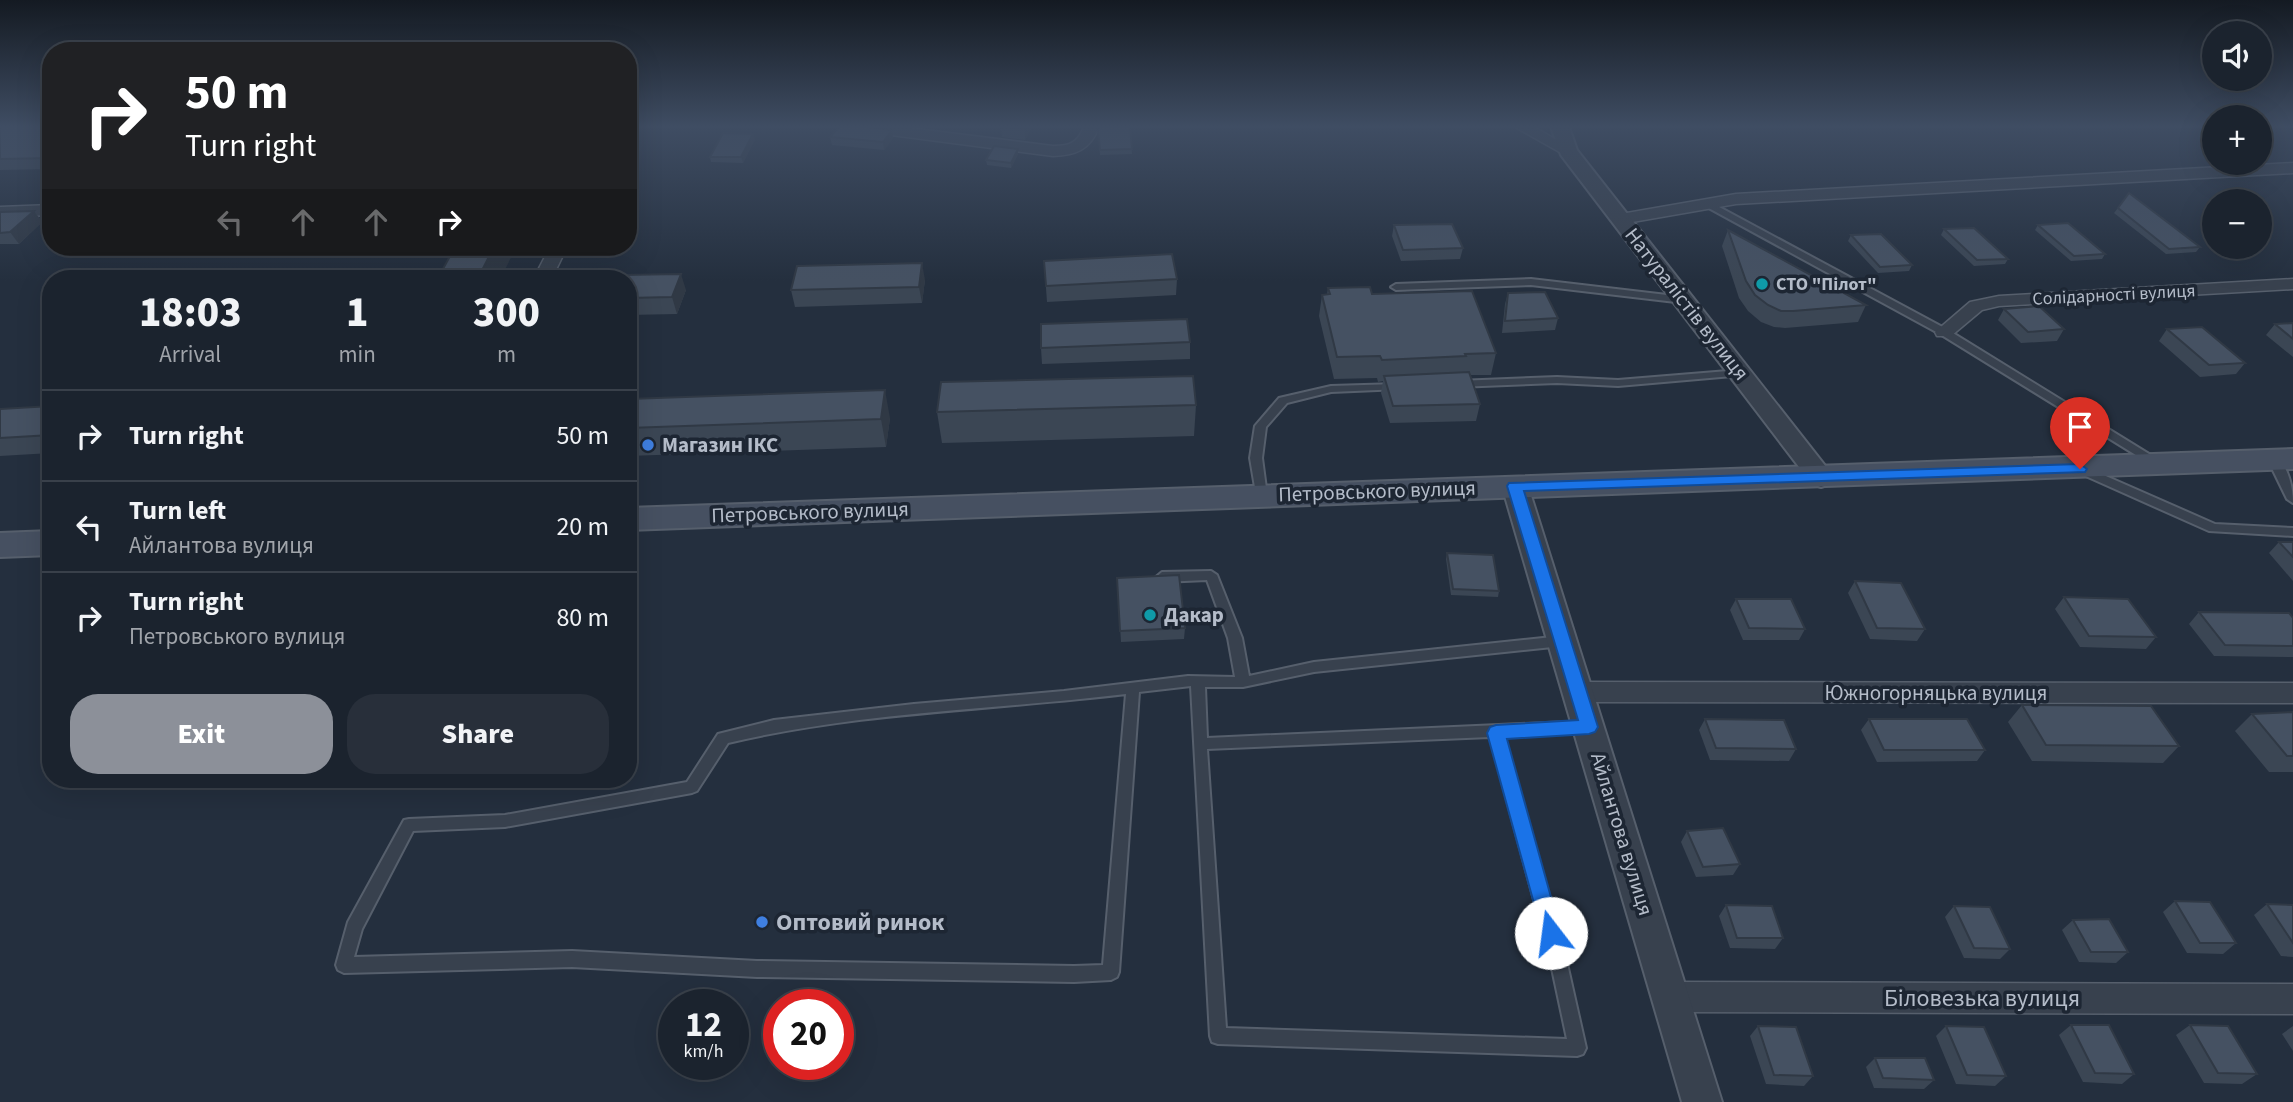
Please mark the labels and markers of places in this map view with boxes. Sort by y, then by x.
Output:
place label: СТО "Пілот" [1776,272,1877,297]
marker: СТО "Пілот" [1754,276,1770,292]
pin [2050,397,2110,469]
place label: Магазин ІКС [662,430,778,460]
marker: Магазин ІКС [640,437,656,453]
place label: Дакар [1164,600,1224,630]
marker: Дакар [1142,607,1158,623]
place label: Оптовий ринок [776,905,945,940]
marker: Оптовий ринок [754,914,770,930]

